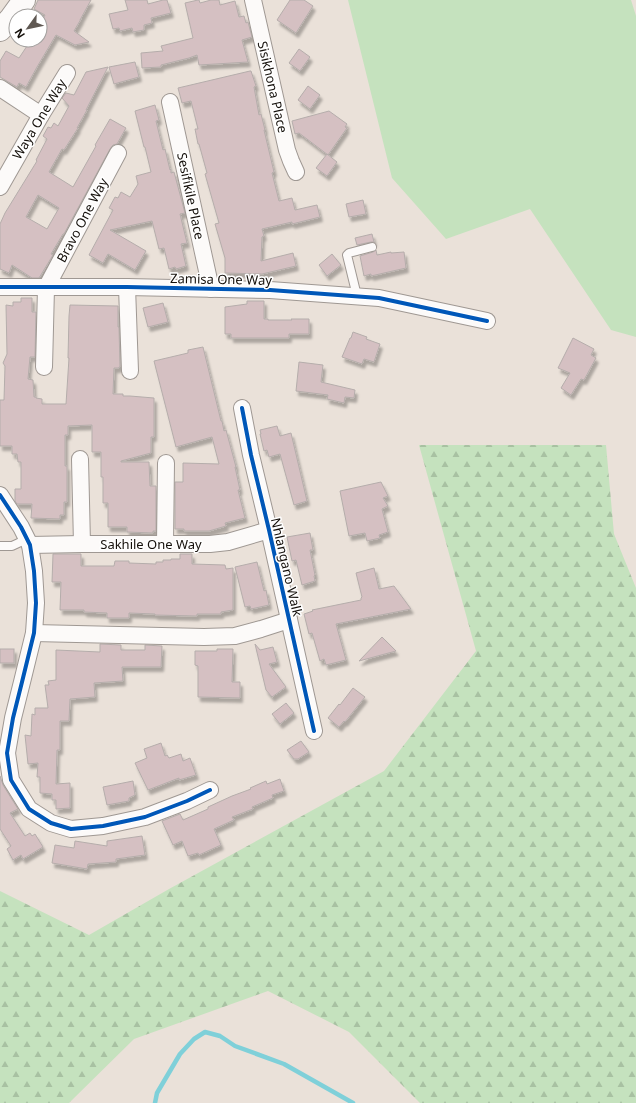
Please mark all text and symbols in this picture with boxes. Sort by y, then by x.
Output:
north arrow [8,8,48,48]
text: N [10,26,28,42]
street label: Sisikhona Place [254,39,292,135]
street label: Waya One Way [8,75,70,163]
street label: Sesifikile Place [173,151,209,241]
street label: Bravo One Way [52,174,112,265]
street label: Zamisa One Way [170,269,272,289]
street label: Nhlangano Walk [267,516,307,618]
street label: Sakhile One Way [100,535,202,553]

